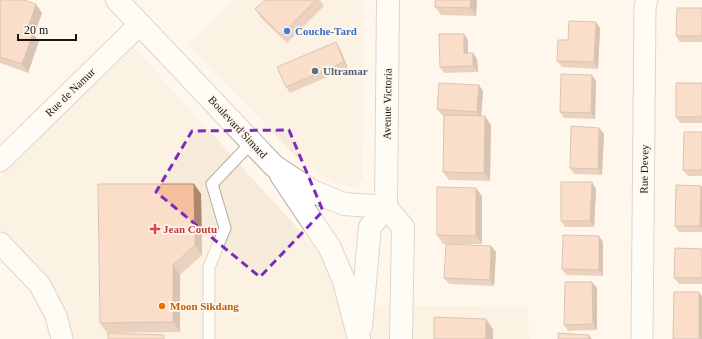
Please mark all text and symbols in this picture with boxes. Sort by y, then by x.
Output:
scale bar [18,16,76,42]
text: 20 m [24,23,49,37]
place label: Couche-Tard [295,25,357,37]
marker: Couche-Tard [282,26,292,36]
street label: Rue de Namur [43,65,97,119]
place label: Ultramar [323,65,368,77]
marker: Ultramar [310,66,320,76]
street label: Avenue Victoria [380,68,394,140]
street label: Boulevard Simard [206,94,270,161]
street label: Rue Devey [638,144,650,194]
place label: Jean Coutu [163,223,217,235]
marker: Jean Coutu [150,224,160,234]
place label: Moon Sikdang [170,300,239,312]
marker: Moon Sikdang [157,301,167,311]

